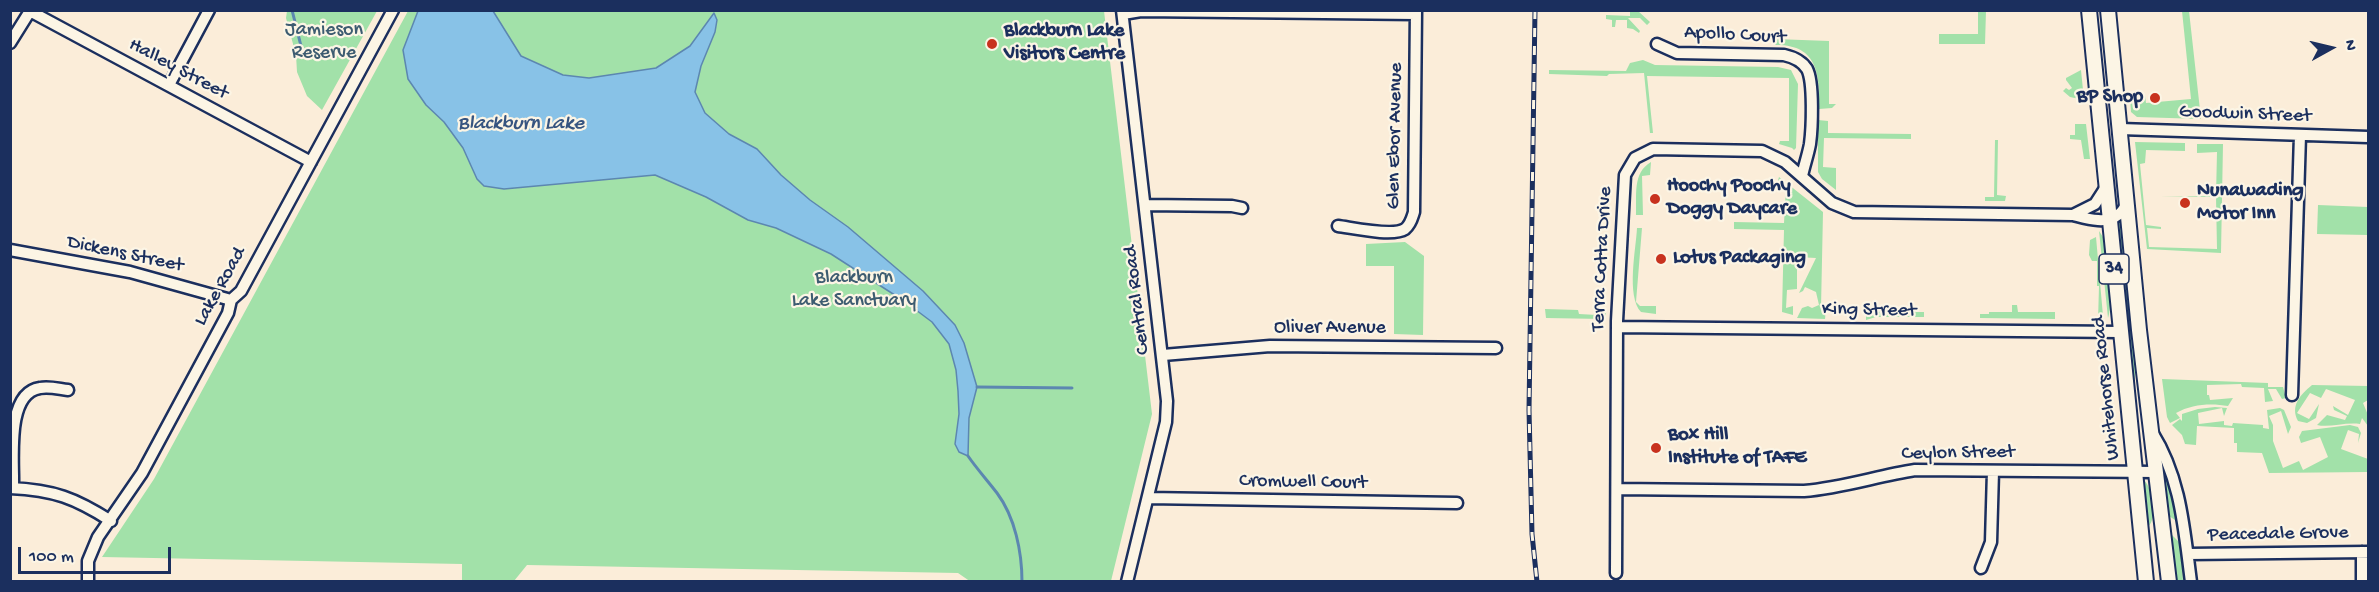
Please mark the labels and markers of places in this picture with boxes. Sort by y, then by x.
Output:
place label: Blackburn Lake Visitors Centre [1004,20,1125,67]
marker: Blackburn Lake Visitors Centre [985,37,999,51]
place label: BP Shop [2077,86,2143,110]
marker: BP Shop [2148,91,2162,105]
place label: Hoochy Poochy Doggy Daycare [1667,175,1797,222]
place label: Nunawading Motor Inn [2197,180,2304,227]
marker: Hoochy Poochy Doggy Daycare [1648,192,1662,206]
marker: Nunawading Motor Inn [2178,196,2192,210]
place label: Lotus Packaging [1673,247,1806,271]
marker: Lotus Packaging [1654,252,1668,266]
place label: Box Hill Institute of TAFE [1668,424,1806,471]
marker: Box Hill Institute of TAFE [1649,441,1663,455]

